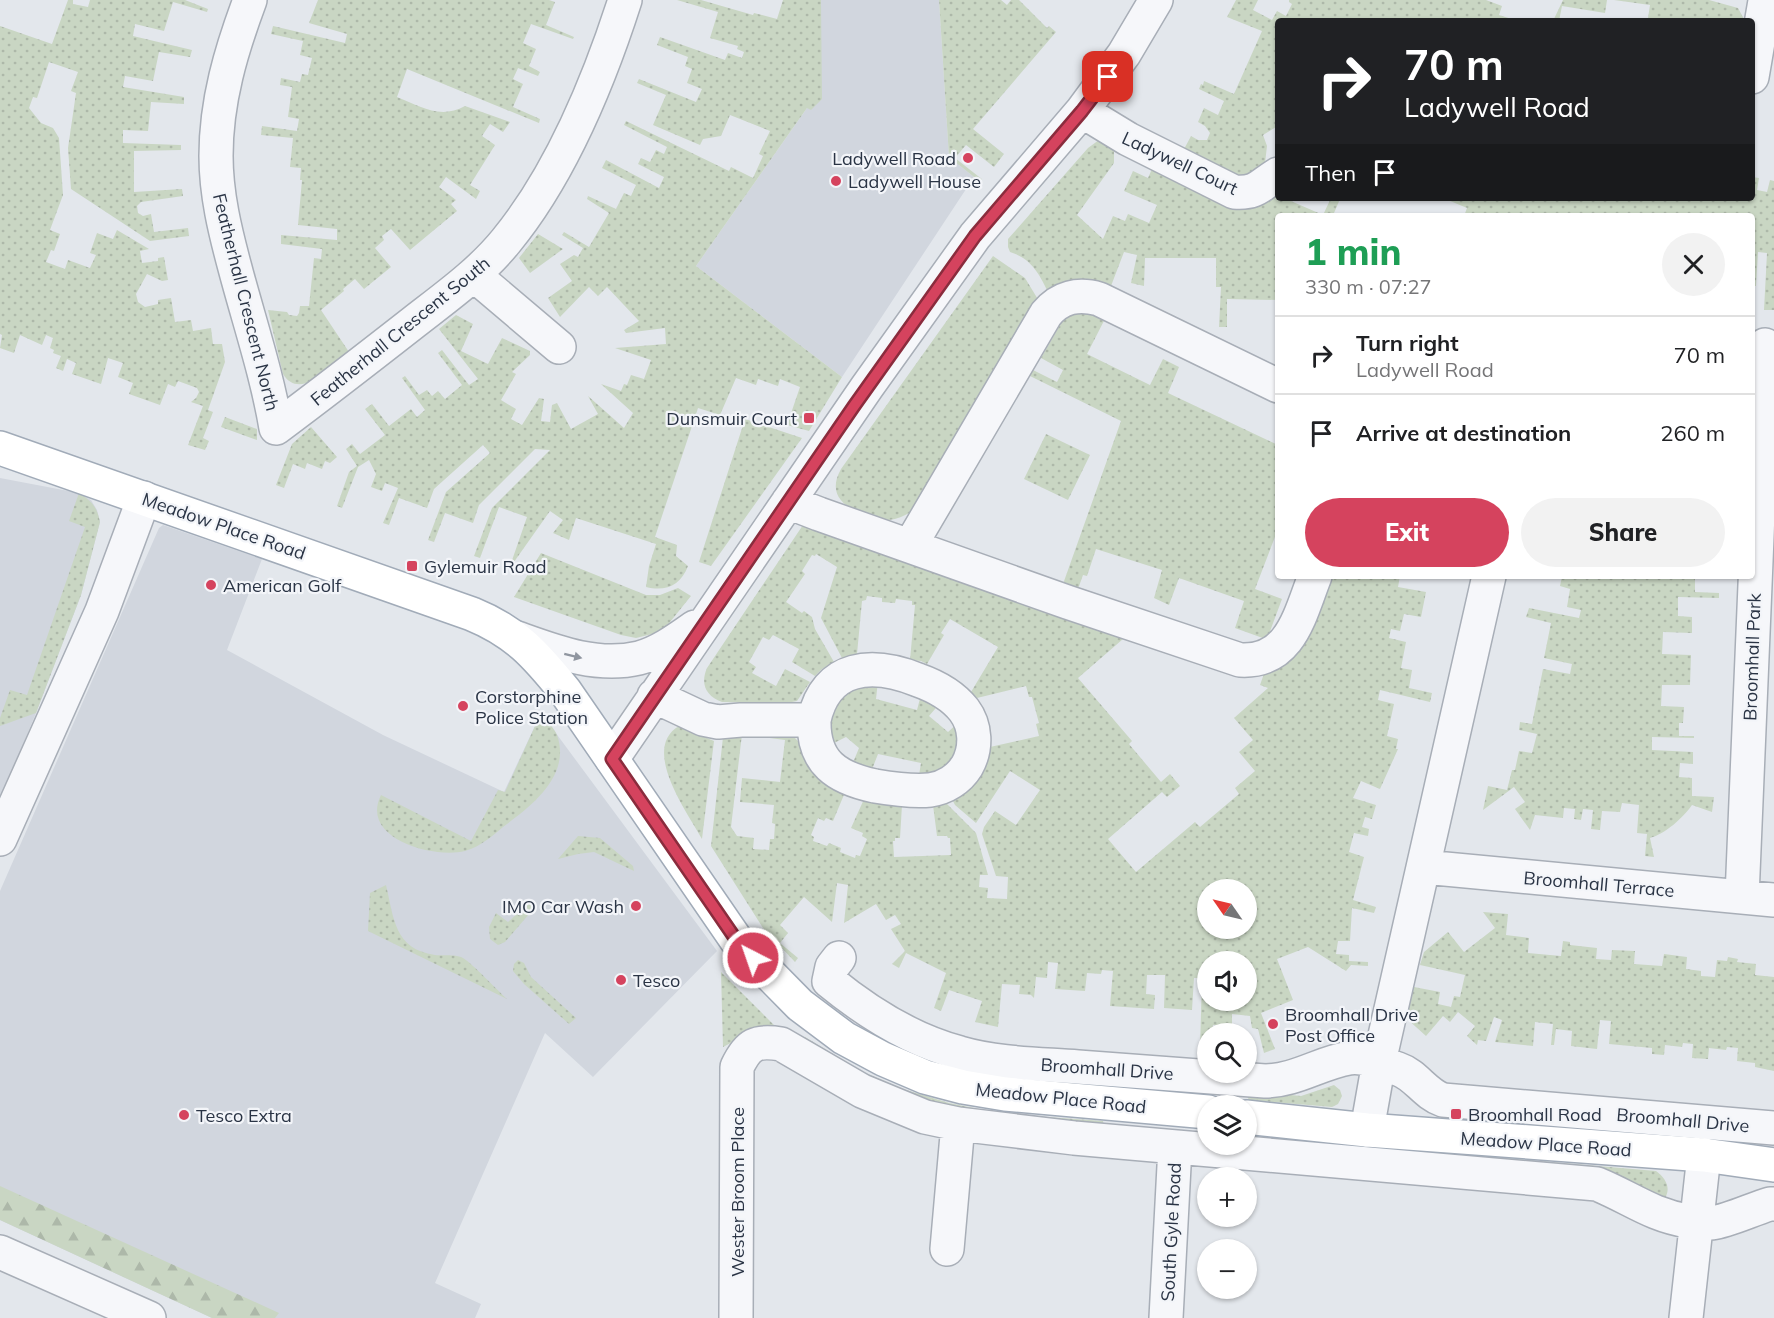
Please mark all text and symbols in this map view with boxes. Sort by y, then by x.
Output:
text: 70 m [1404,38,1504,91]
icon: right [1305,42,1383,120]
pin [1082,51,1133,102]
icon: arrive [1091,60,1124,93]
text: Ladywell Road [1404,90,1590,124]
street label: Ladywell Court [1118,126,1242,200]
place label: Ladywell Road [832,147,956,170]
marker: Ladywell Road [961,151,975,165]
icon: arrive [1368,156,1401,189]
text: Then [1305,159,1356,187]
place label: Ladywell House [848,170,981,193]
marker: Ladywell House [829,174,843,188]
street label: Featherhall Crescent North [208,191,284,413]
text: 1 min [1305,229,1401,274]
button: close [1662,233,1725,296]
street label: Featherhall Crescent South [306,251,494,411]
text: 330 m · 07:27 [1305,274,1431,299]
text: Turn right [1356,329,1459,357]
icon: right [1305,339,1338,372]
text: 70 m [1674,341,1725,369]
text: Ladywell Road [1356,357,1494,382]
place label: Dunsmuir Court [666,407,797,430]
marker: Dunsmuir Court [802,411,816,425]
icon: arrive [1305,417,1338,450]
text: Arrive at destination [1356,419,1571,447]
text: 260 m [1660,419,1725,447]
street label: Meadow Place Road [139,487,309,565]
button: Exit [1305,498,1509,567]
button: Share [1521,498,1725,567]
place label: Gylemuir Road [424,555,547,578]
marker: Gylemuir Road [405,559,419,573]
place label: American Golf [223,574,342,597]
marker: American Golf [204,578,218,592]
street label: Broomhall Park [1738,592,1766,721]
one-way arrow [564,652,582,661]
place label: Corstorphine Police Station [475,685,588,729]
marker: Corstorphine Police Station [456,699,470,713]
street label: Broomhall Terrace [1523,866,1675,902]
north arrow [1197,879,1257,939]
map controls [1197,879,1257,1299]
place label: IMO Car Wash [502,895,624,918]
marker: IMO Car Wash [629,899,643,913]
position arrow [721,926,785,990]
button: sound [1197,951,1257,1011]
place label: Tesco [633,969,680,992]
marker: Tesco [614,973,628,987]
place label: Broomhall Drive Post Office [1285,1003,1418,1047]
marker: Broomhall Drive Post Office [1266,1017,1280,1031]
button: search [1197,1023,1257,1083]
street label: Broomhall Drive [1040,1053,1174,1085]
street label: Meadow Place Road [975,1078,1147,1118]
button: layers [1197,1095,1257,1155]
place label: Broomhall Road [1468,1103,1602,1126]
street label: Broomhall Drive [1616,1103,1750,1137]
place label: Tesco Extra [196,1104,292,1127]
street label: Wester Broom Place [726,1107,749,1277]
marker: Broomhall Road [1449,1107,1463,1121]
marker: Tesco Extra [177,1108,191,1122]
street label: Meadow Place Road [1460,1127,1632,1161]
street label: South Gyle Road [1156,1162,1186,1302]
button: + [1197,1167,1257,1227]
button: − [1197,1239,1257,1299]

